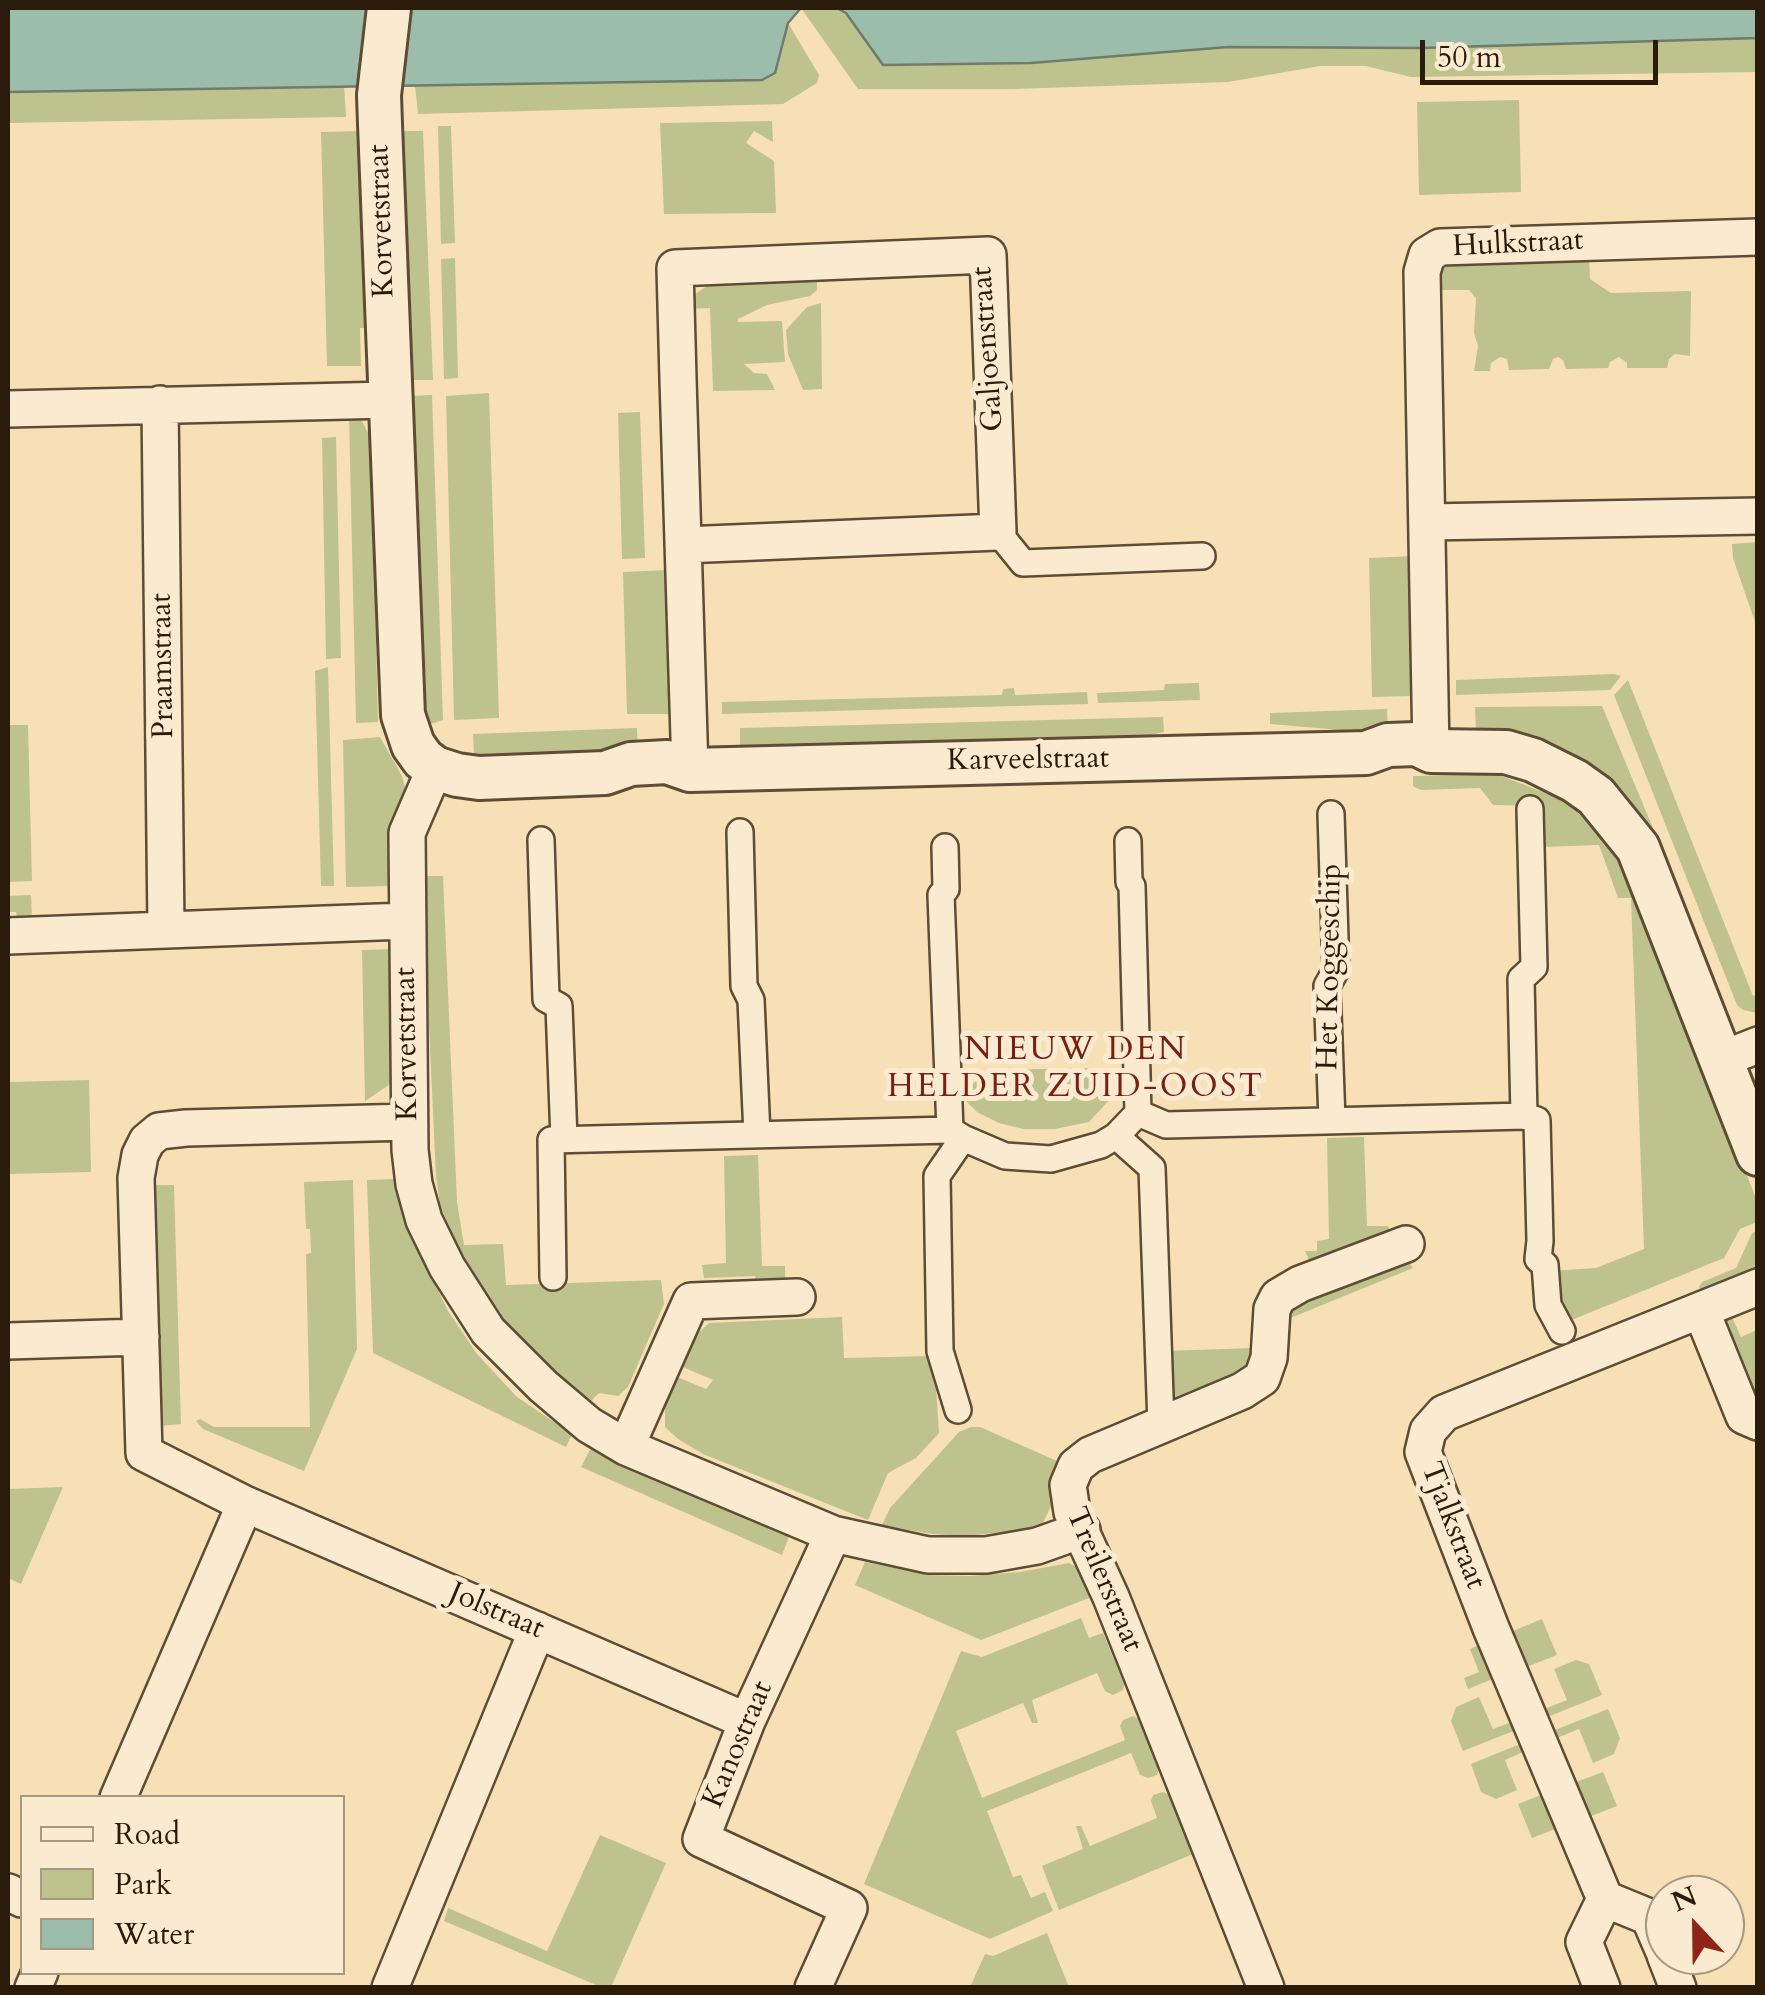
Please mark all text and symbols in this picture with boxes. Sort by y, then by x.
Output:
scale bar [1425,20,1662,82]
text: 50 m [1437,37,1501,78]
street label: Korvetstraat [362,144,404,298]
street label: Hulkstraat [1452,224,1584,266]
street label: Galjoenstraat [965,265,1013,433]
street label: Praamstraat [145,593,183,739]
street label: Karveelstraat [947,742,1109,780]
street label: Het Koggeschip [1311,863,1351,1071]
street label: Korvetstraat [389,967,427,1121]
district label: NIEUW DEN HELDER ZUID-OOST [887,1033,1265,1108]
street label: Tjalkstraat [1411,1457,1493,1595]
street label: Treilerstraat [1057,1503,1149,1657]
street label: Jolstraat [443,1576,549,1648]
street label: Kanostraat [696,1676,782,1814]
legend [20,1795,345,1975]
text: Road [114,1814,180,1855]
text: Park [114,1864,172,1905]
north arrow [1645,1875,1745,1975]
text: N [1666,1877,1703,1921]
text: Water [114,1914,194,1955]

